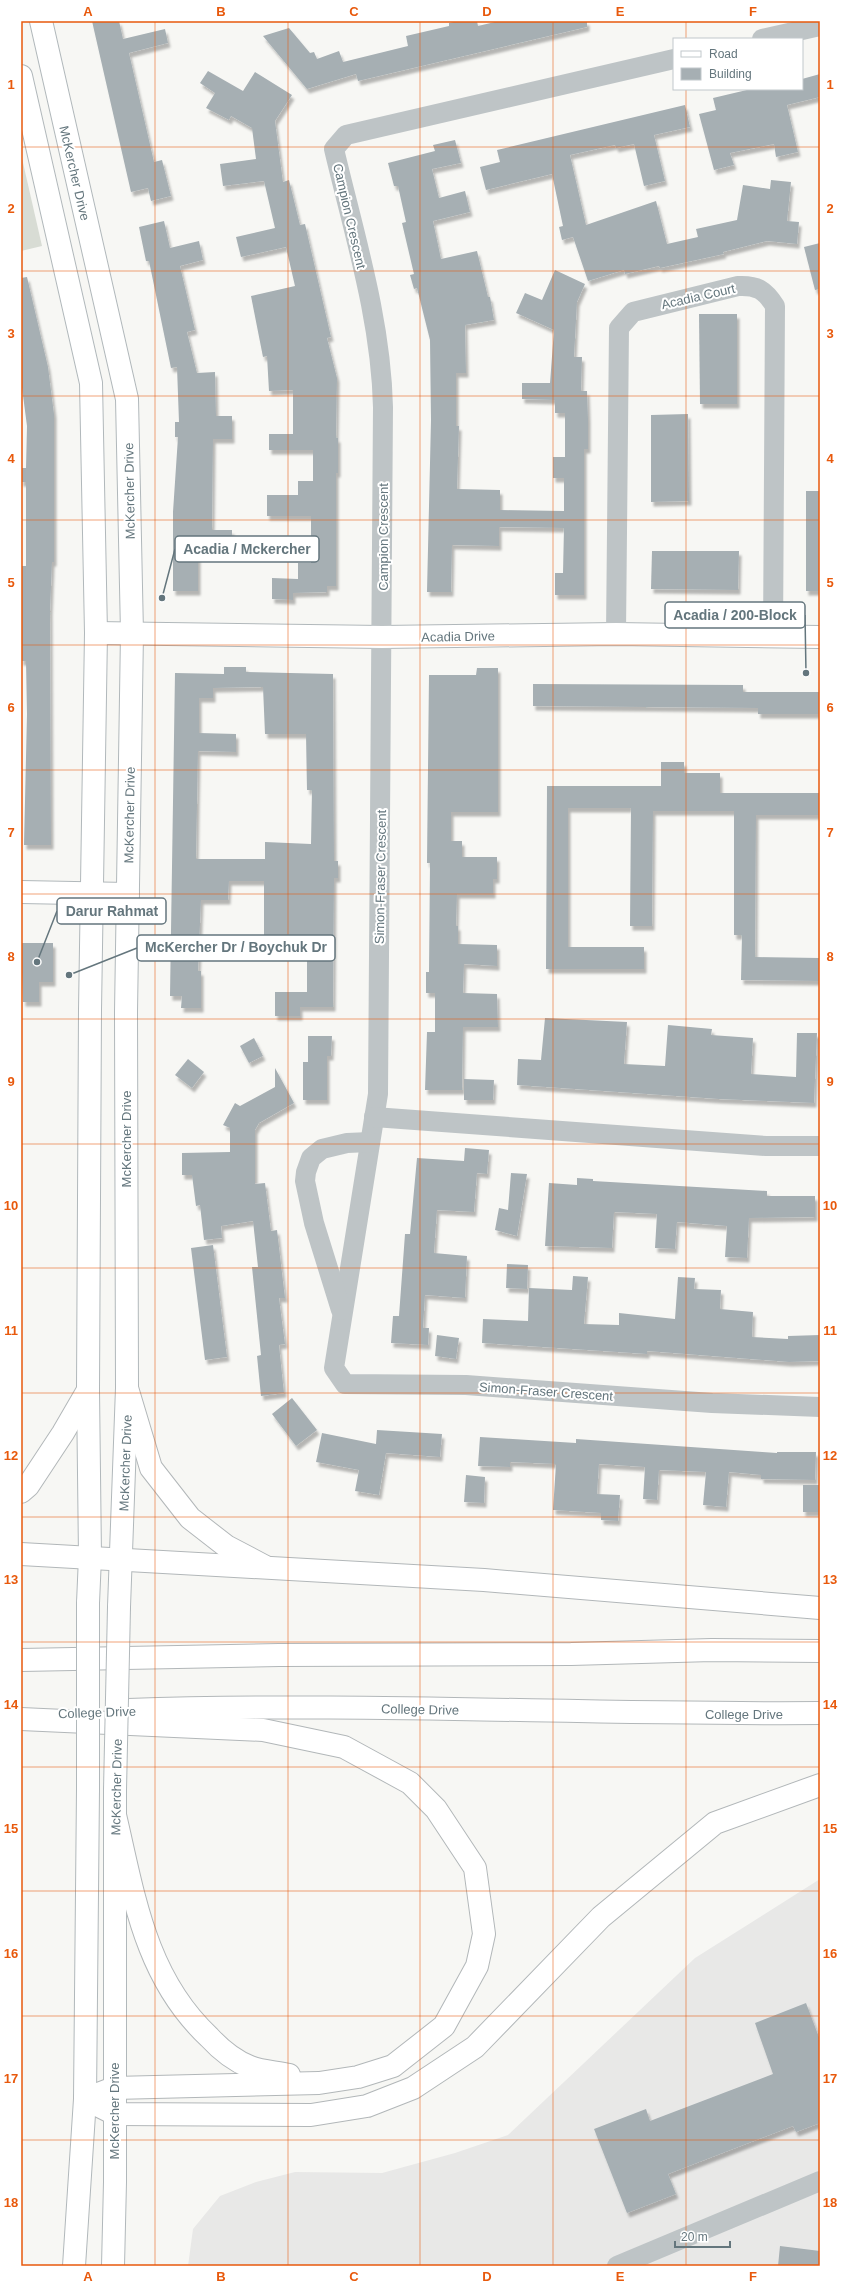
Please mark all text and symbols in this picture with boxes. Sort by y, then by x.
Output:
text: A [83,4,93,19]
text: B [216,4,226,19]
text: C [349,4,359,19]
text: D [482,4,492,19]
text: E [616,4,625,19]
text: F [749,4,757,19]
legend [673,38,803,90]
text: Road [709,47,738,61]
text: Building [709,67,752,81]
text: 1 [7,77,15,92]
text: 1 [826,77,834,92]
street label: McKercher Drive [56,124,93,222]
street label: Campion Crescent [330,162,369,271]
text: 2 [7,201,15,216]
text: 2 [826,201,834,216]
street label: Acadia Court [660,281,737,312]
text: 3 [7,326,15,341]
text: 3 [826,326,834,341]
street label: McKercher Drive [121,442,138,540]
text: 4 [7,451,15,466]
text: 4 [826,451,834,466]
street label: Campion Crescent [376,483,391,591]
callout: Acadia / Mckercher [175,536,319,562]
text: Acadia / Mckercher [183,541,311,557]
text: 5 [7,575,15,590]
text: 5 [826,575,834,590]
callout: Acadia / 200-Block [665,602,805,628]
text: Acadia / 200-Block [673,607,797,623]
street label: Acadia Drive [421,628,495,645]
text: 6 [7,700,15,715]
text: 6 [826,700,834,715]
street label: McKercher Drive [121,766,138,864]
street label: Simon-Fraser Crescent [372,809,389,944]
text: 7 [7,825,15,840]
text: 7 [826,825,834,840]
callout: Darur Rahmat [57,898,166,924]
text: Darur Rahmat [66,903,159,919]
callout: McKercher Dr / Boychuk Dr [137,935,335,961]
text: McKercher Dr / Boychuk Dr [145,939,328,955]
text: 8 [7,949,15,964]
text: 8 [826,949,834,964]
text: 9 [7,1074,15,1089]
text: 9 [826,1074,834,1089]
street label: McKercher Drive [119,1091,134,1187]
text: 10 [4,1198,18,1213]
text: 10 [823,1198,837,1213]
text: 11 [4,1323,18,1338]
text: 11 [823,1323,837,1338]
street label: Simon-Fraser Crescent [478,1379,614,1404]
street label: McKercher Drive [116,1414,135,1512]
text: 12 [4,1448,18,1463]
text: 12 [823,1448,837,1463]
text: 13 [4,1572,18,1587]
text: 13 [823,1572,837,1587]
text: 14 [4,1697,19,1712]
text: 14 [823,1697,838,1712]
street label: College Drive [381,1701,459,1718]
street label: College Drive [58,1704,136,1721]
street label: College Drive [705,1707,783,1722]
street label: McKercher Drive [108,1738,125,1836]
text: 15 [4,1821,18,1836]
text: 15 [823,1821,837,1836]
text: 16 [4,1946,18,1961]
text: 16 [823,1946,837,1961]
street label: McKercher Drive [107,2063,122,2159]
text: 17 [4,2071,18,2086]
text: 17 [823,2071,837,2086]
text: 18 [4,2195,18,2210]
text: 18 [823,2195,837,2210]
scale bar [675,2223,730,2249]
text: 20 m [681,2230,708,2244]
text: A [83,2269,93,2284]
text: B [216,2269,226,2284]
text: C [349,2269,359,2284]
text: D [482,2269,492,2284]
text: E [616,2269,625,2284]
text: F [749,2269,757,2284]

